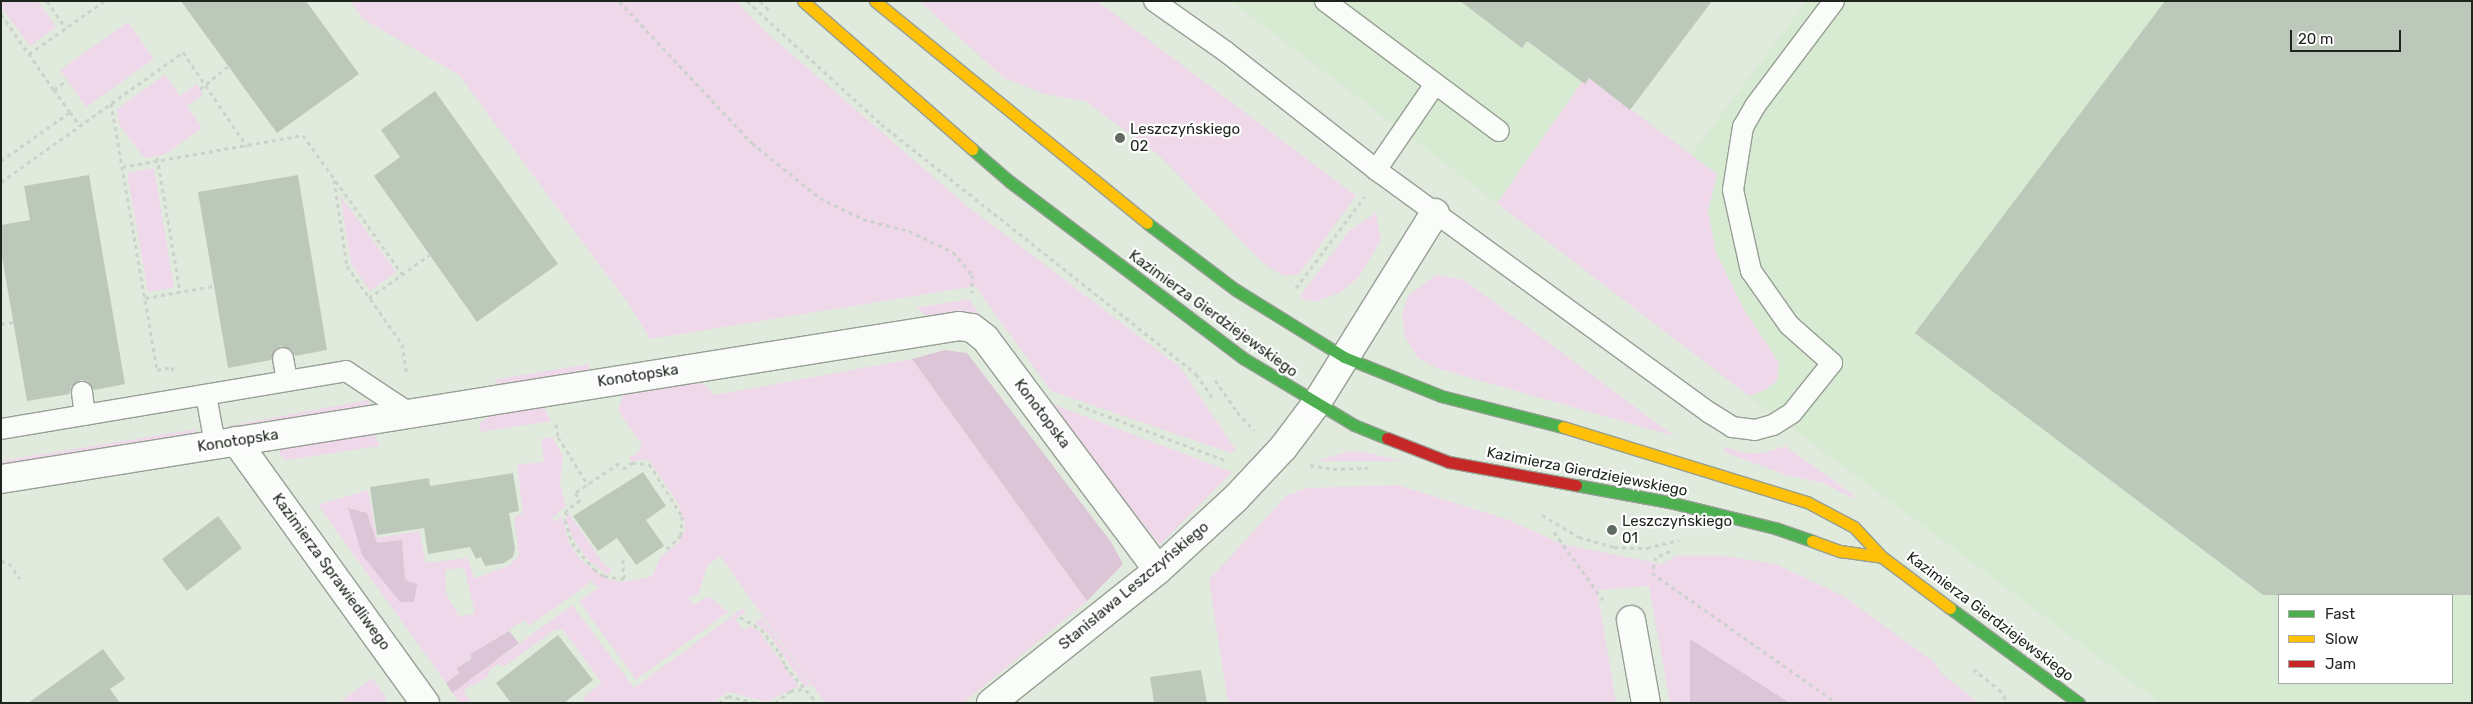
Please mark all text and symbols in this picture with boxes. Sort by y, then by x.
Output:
scale bar [2293,20,2404,52]
text: 20 m [2298,30,2333,48]
place label: Leszczyńskiego 02 [1130,120,1240,155]
marker: Leszczyńskiego 02 [1114,132,1126,144]
street label: Kazimierza Gierdziejewskiego [1125,247,1301,381]
street label: Konotopska [596,361,680,391]
street label: Konotopska [1010,376,1074,452]
street label: Konotopska [196,426,280,456]
street label: Kazimierza Gierdziejewskiego [1485,444,1689,500]
street label: Kazimierza Sprawiedliwego [268,490,394,654]
place label: Leszczyńskiego 01 [1622,512,1732,547]
street label: Stanisława Leszczyńskiego [1055,518,1213,654]
marker: Leszczyńskiego 01 [1606,524,1618,536]
street label: Kazimierza Gierdziejewskiego [1903,548,2077,686]
legend [2278,594,2453,684]
text: Fast [2325,605,2355,623]
text: Slow [2325,630,2358,648]
text: Jam [2325,655,2356,673]

